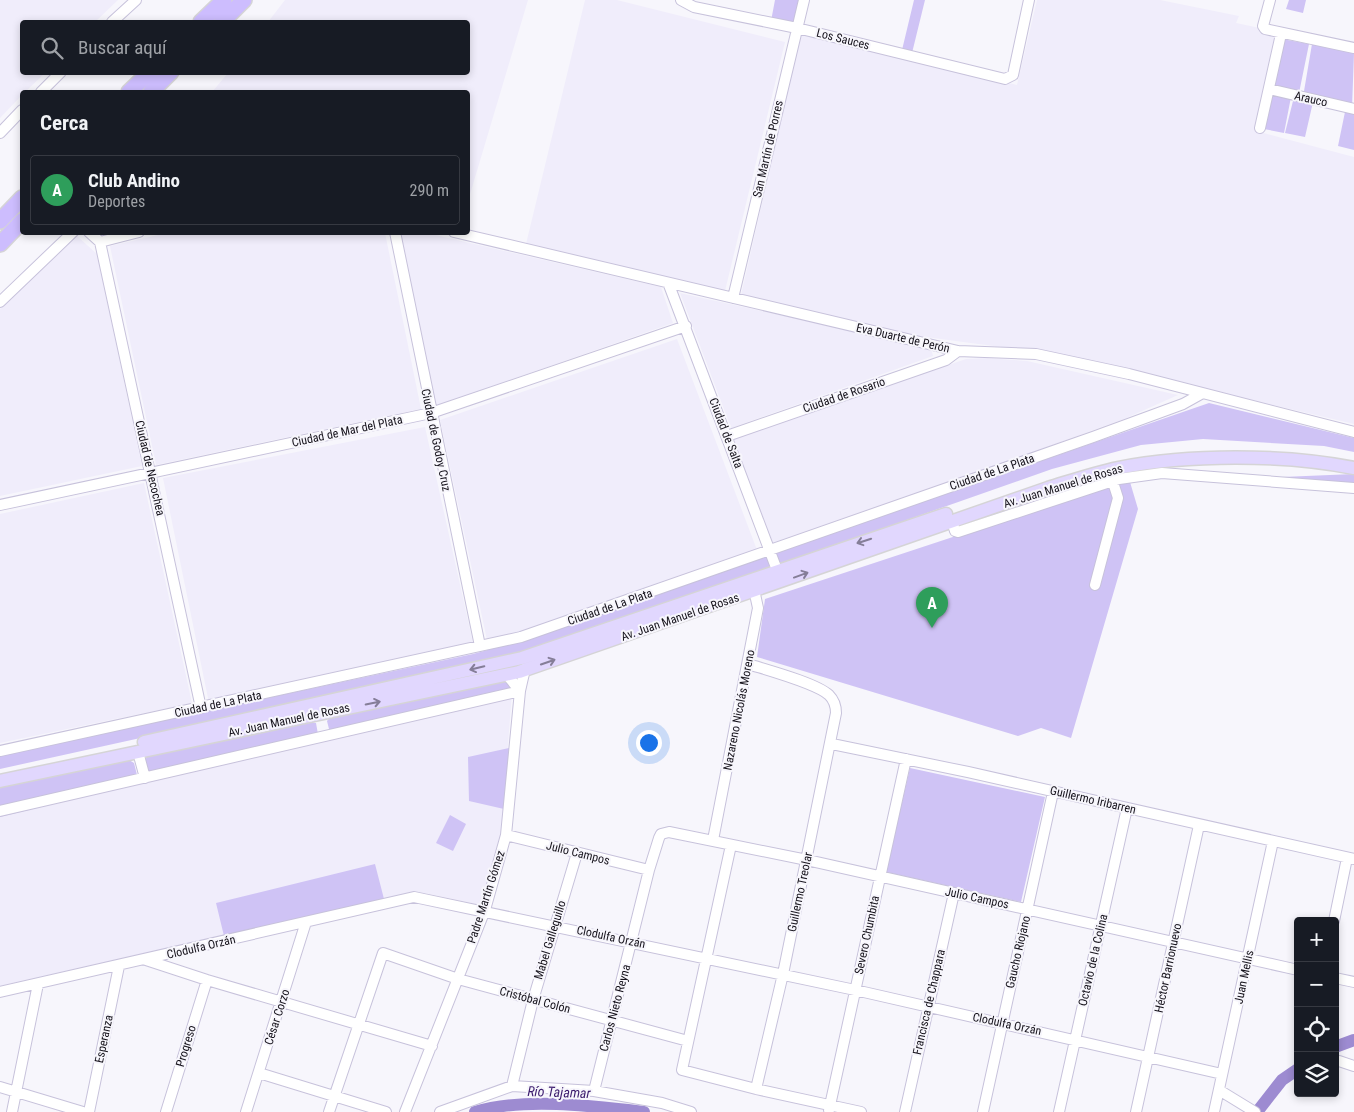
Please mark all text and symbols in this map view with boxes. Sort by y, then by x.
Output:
search box [20,20,470,75]
street label: Los Sauces [815,26,871,52]
icon: search [38,34,66,62]
text: Buscar aquí [78,36,167,59]
street label: Arauco [1293,88,1329,110]
street label: San Martín de Porres [750,99,786,199]
text: Cerca [40,111,88,135]
text: Club Andino [88,169,180,192]
text: A [52,181,62,200]
text: 290 m [410,181,449,200]
text: Deportes [88,192,145,211]
street label: Eva Duarte de Perón [855,320,951,356]
street label: Ciudad de Rosario [801,374,887,416]
street label: Ciudad de Godoy Cruz [418,387,454,493]
street label: Ciudad de Salta [706,396,746,470]
street label: Ciudad de Mar del Plata [290,412,404,450]
street label: Ciudad de Necochea [132,419,168,517]
street label: Ciudad de La Plata [948,451,1036,493]
street label: Av. Juan Manuel de Rosas [1002,461,1124,511]
one-way arrow [857,537,873,547]
one-way arrow [793,570,808,579]
street label: Ciudad de La Plata [566,586,654,628]
pin: A [916,587,948,628]
street label: Av. Juan Manuel de Rosas [619,590,741,644]
street label: Nazareno Nicolás Moreno [720,649,758,771]
one-way arrow [540,657,555,666]
one-way arrow [470,664,486,673]
street label: Ciudad de La Plata [173,688,263,720]
one-way arrow [365,698,381,707]
street label: Av. Juan Manuel de Rosas [227,700,351,740]
your location [636,730,662,756]
street label: Guillermo Iribarren [1049,783,1138,817]
street label: Julio Campos [545,838,611,868]
street label: Padre Martín Gómez [464,849,508,945]
street label: Guillermo Treolar [785,851,815,933]
street label: Julio Campos [944,884,1010,912]
street label: Severo Chumbita [852,894,882,976]
street label: Mabel Galleguillo [531,899,569,981]
street label: Octavio de la Colina [1076,912,1110,1007]
street label: Gaucho Riojano [1003,914,1033,990]
map controls [1294,917,1339,1097]
button: + [1294,917,1339,962]
street label: Héctor Barrionuevo [1152,922,1184,1014]
street label: Clodulfa Orzán [575,923,647,951]
street label: Clodulfa Orzán [165,932,237,962]
street label: Francisca de Chappara [910,948,948,1056]
street label: Juan Mellis [1232,949,1256,1005]
button: − [1294,962,1339,1007]
street label: Carlos Nieto Reyna [597,963,633,1053]
street label: Cristóbal Colón [498,984,572,1016]
street label: César Corzo [261,987,293,1047]
button: locate [1294,1007,1339,1052]
street label: Clodulfa Orzán [971,1010,1043,1038]
street label: Esperanza [92,1013,116,1064]
street label: Progreso [173,1023,199,1069]
button: layers [1294,1052,1339,1097]
water label: Río Tajamar [527,1083,592,1101]

